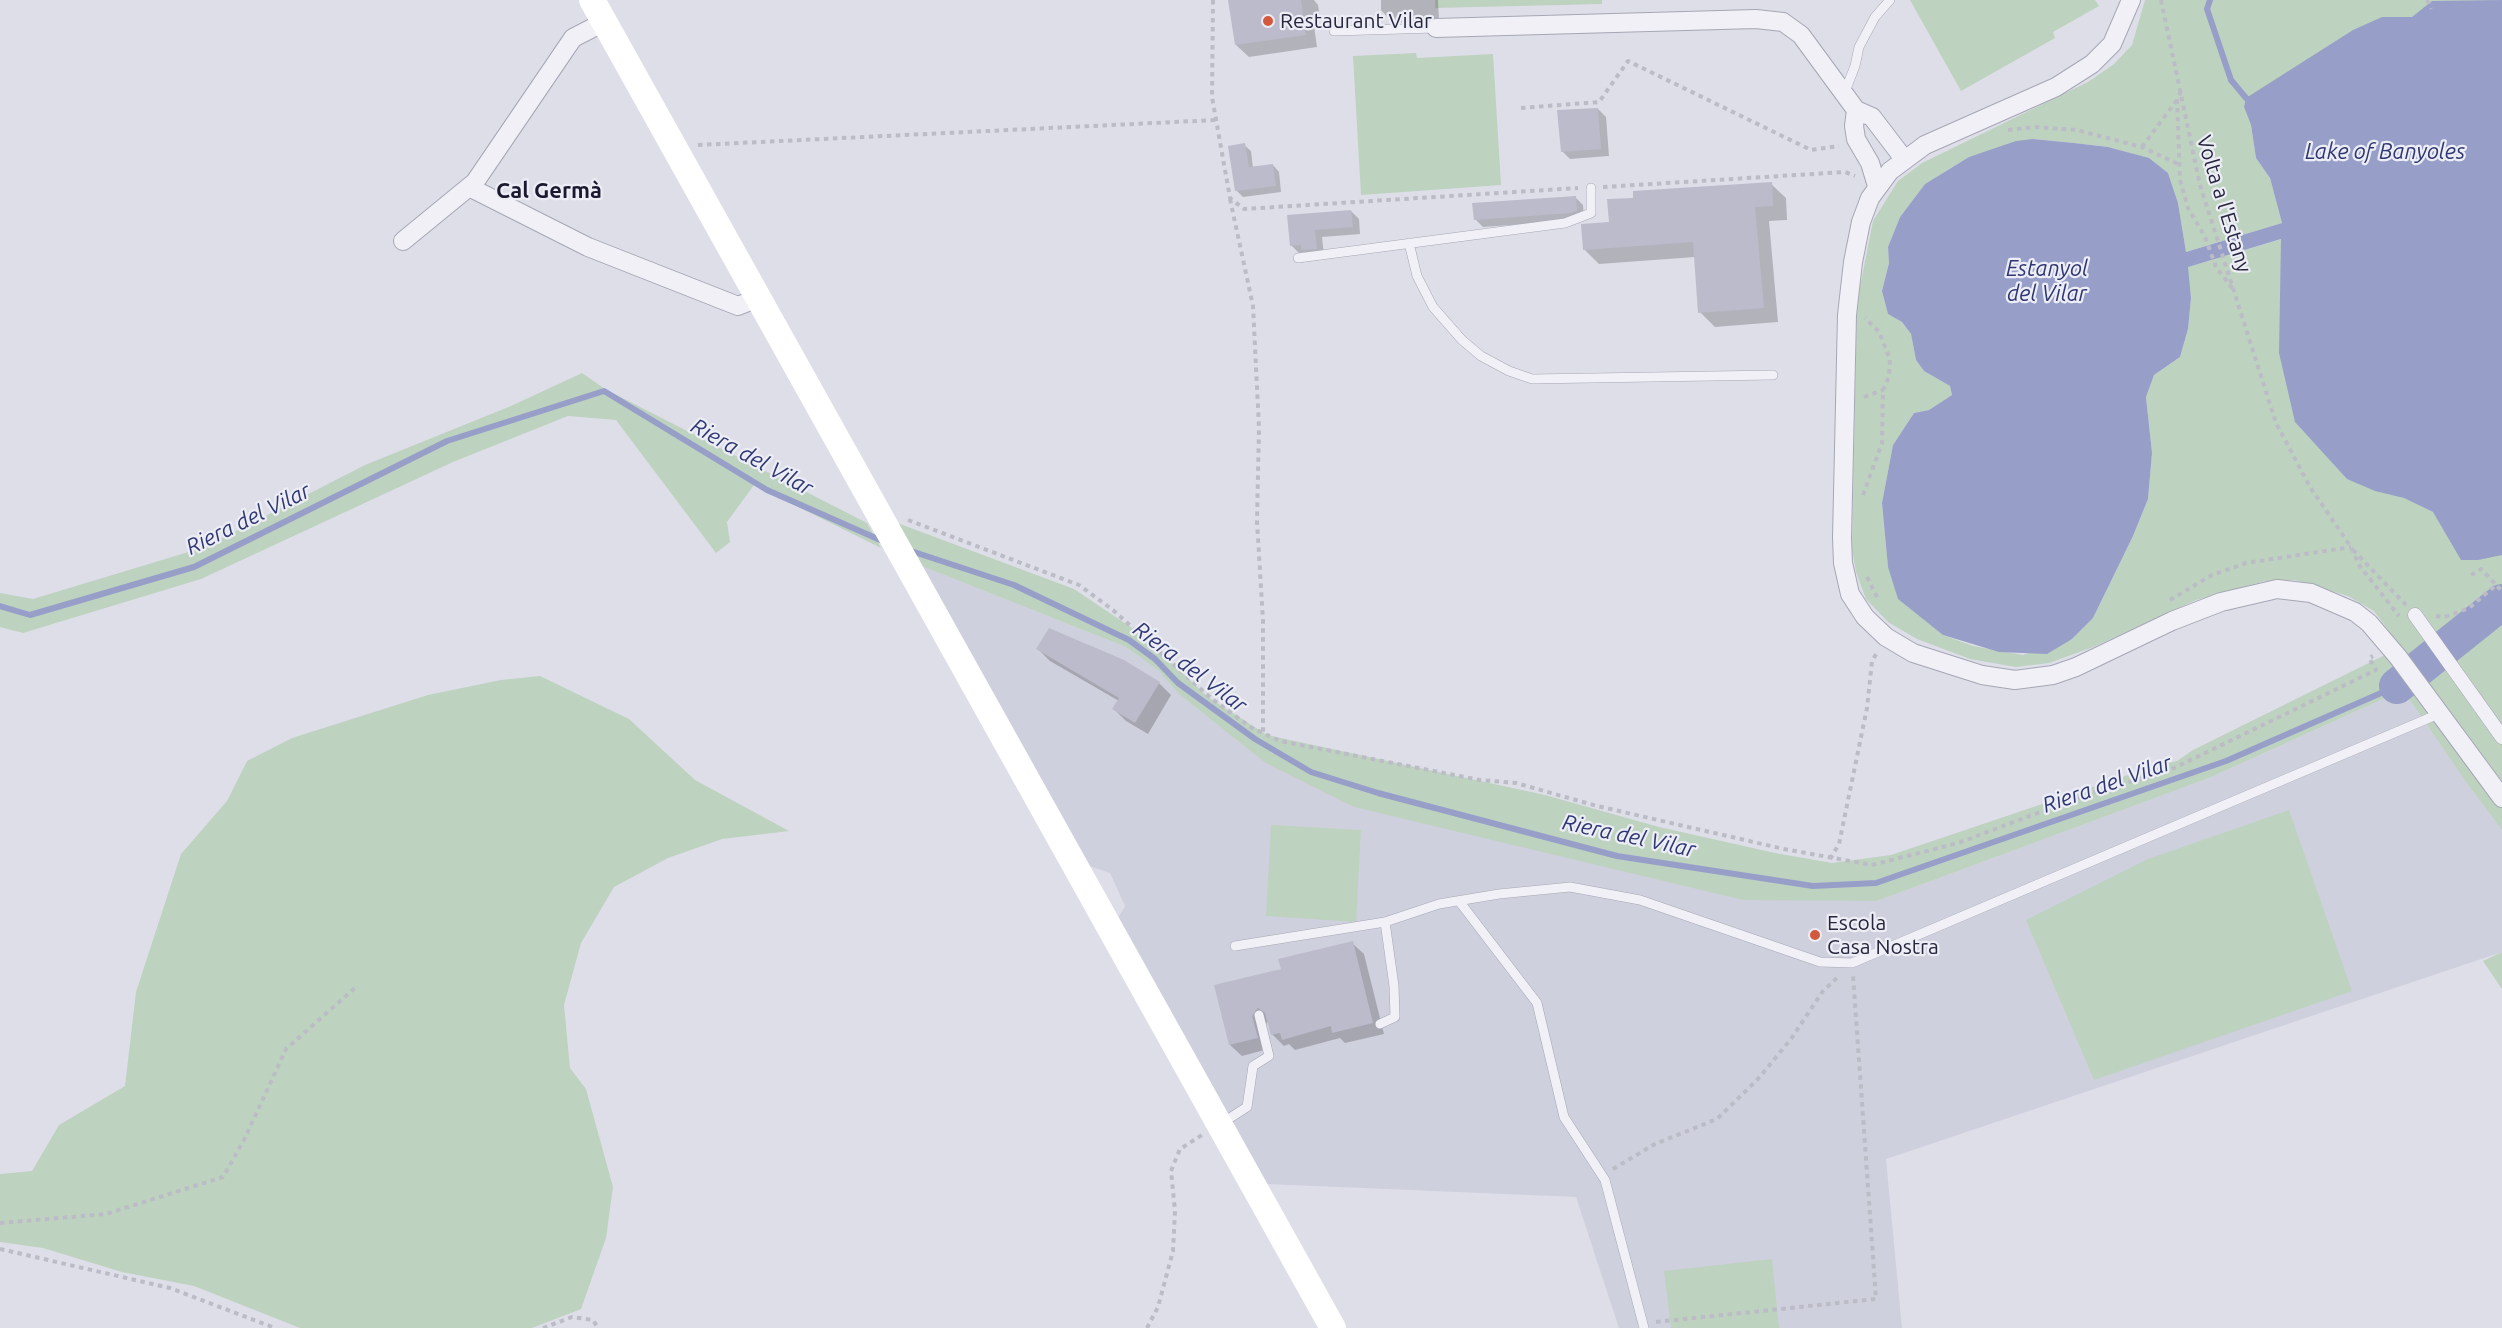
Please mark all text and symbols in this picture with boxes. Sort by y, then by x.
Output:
place label: Restaurant Vilar [1280,8,1432,34]
marker: Restaurant Vilar [1261,14,1275,28]
street label: Volta a l'Estany [2191,132,2257,276]
water label: Lake of Banyoles [2305,139,2465,165]
district label: Cal Germà [496,178,602,204]
water label: Estanyol del Vilar [2006,256,2088,308]
water label: Riera del Vilar [686,413,818,501]
water label: Riera del Vilar [181,478,315,560]
water label: Riera del Vilar [1128,616,1252,718]
water label: Riera del Vilar [2039,750,2175,818]
water label: Riera del Vilar [1560,809,1698,863]
place label: Escola Casa Nostra [1827,910,1939,960]
marker: Escola Casa Nostra [1808,928,1822,942]

